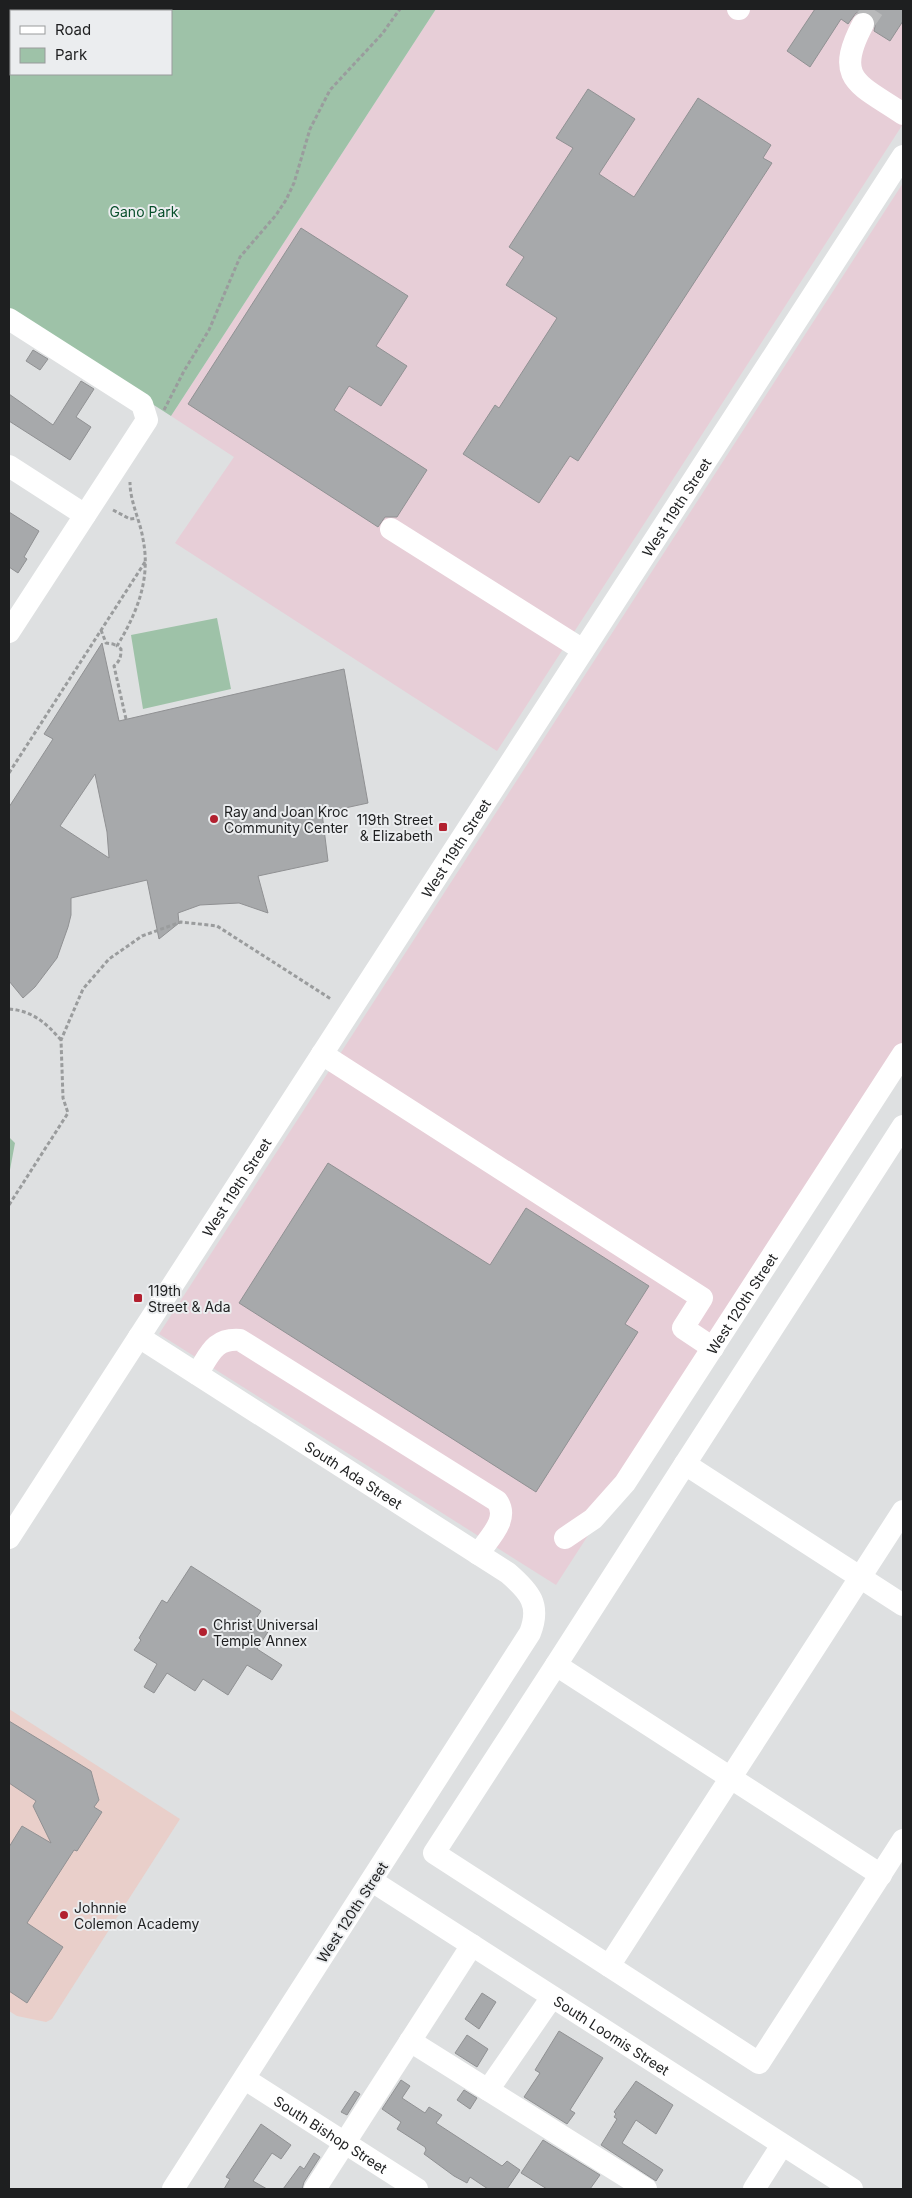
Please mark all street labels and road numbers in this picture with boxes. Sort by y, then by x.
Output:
street label: West 119th Street [638,454,714,559]
street label: West 119th Street [417,795,494,900]
street label: West 119th Street [198,1134,274,1239]
street label: West 120th Street [702,1249,781,1357]
street label: South Ada Street [302,1437,406,1512]
street label: West 120th Street [313,1858,391,1966]
street label: South Loomis Street [551,1992,673,2078]
street label: South Bishop Street [271,2091,391,2177]

